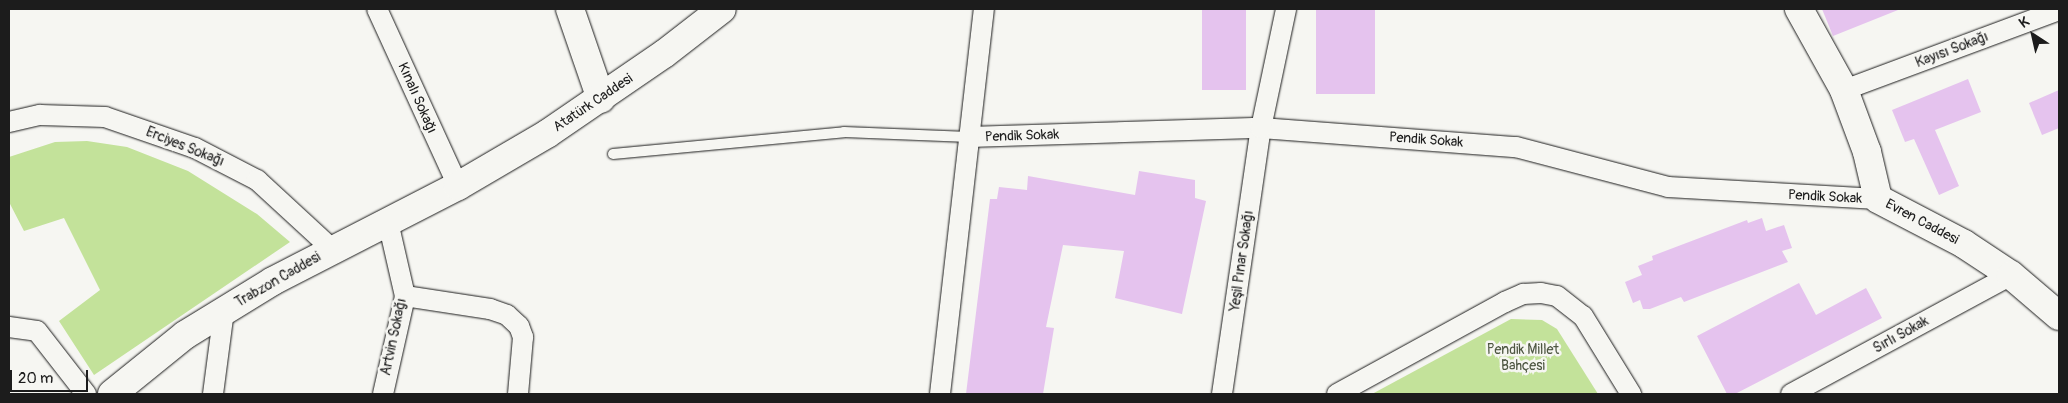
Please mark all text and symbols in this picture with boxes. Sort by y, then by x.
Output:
north arrow [2008,10,2058,60]
text: K [2016,13,2032,32]
street label: Kayısı Sokağı [1913,28,1991,72]
street label: Kınalı Sokağı [394,60,440,136]
street label: Atatürk Caddesi [550,70,636,136]
street label: Erciyes Sokağı [143,124,227,170]
street label: Pendik Sokak [985,126,1059,146]
street label: Pendik Sokak [1388,129,1464,151]
street label: Pendik Sokak [1787,187,1863,207]
street label: Evren Caddesi [1882,196,1962,248]
street label: Yeşil Pınar Sokağı [1227,209,1257,313]
street label: Trabzon Caddesi [232,249,324,311]
street label: Artvin Sokağı [378,297,410,377]
street label: Sırlı Sokak [1870,313,1932,357]
park label: Pendik Millet Bahçesi [1487,342,1559,374]
scale bar [12,360,90,392]
text: 20 m [18,369,53,388]

